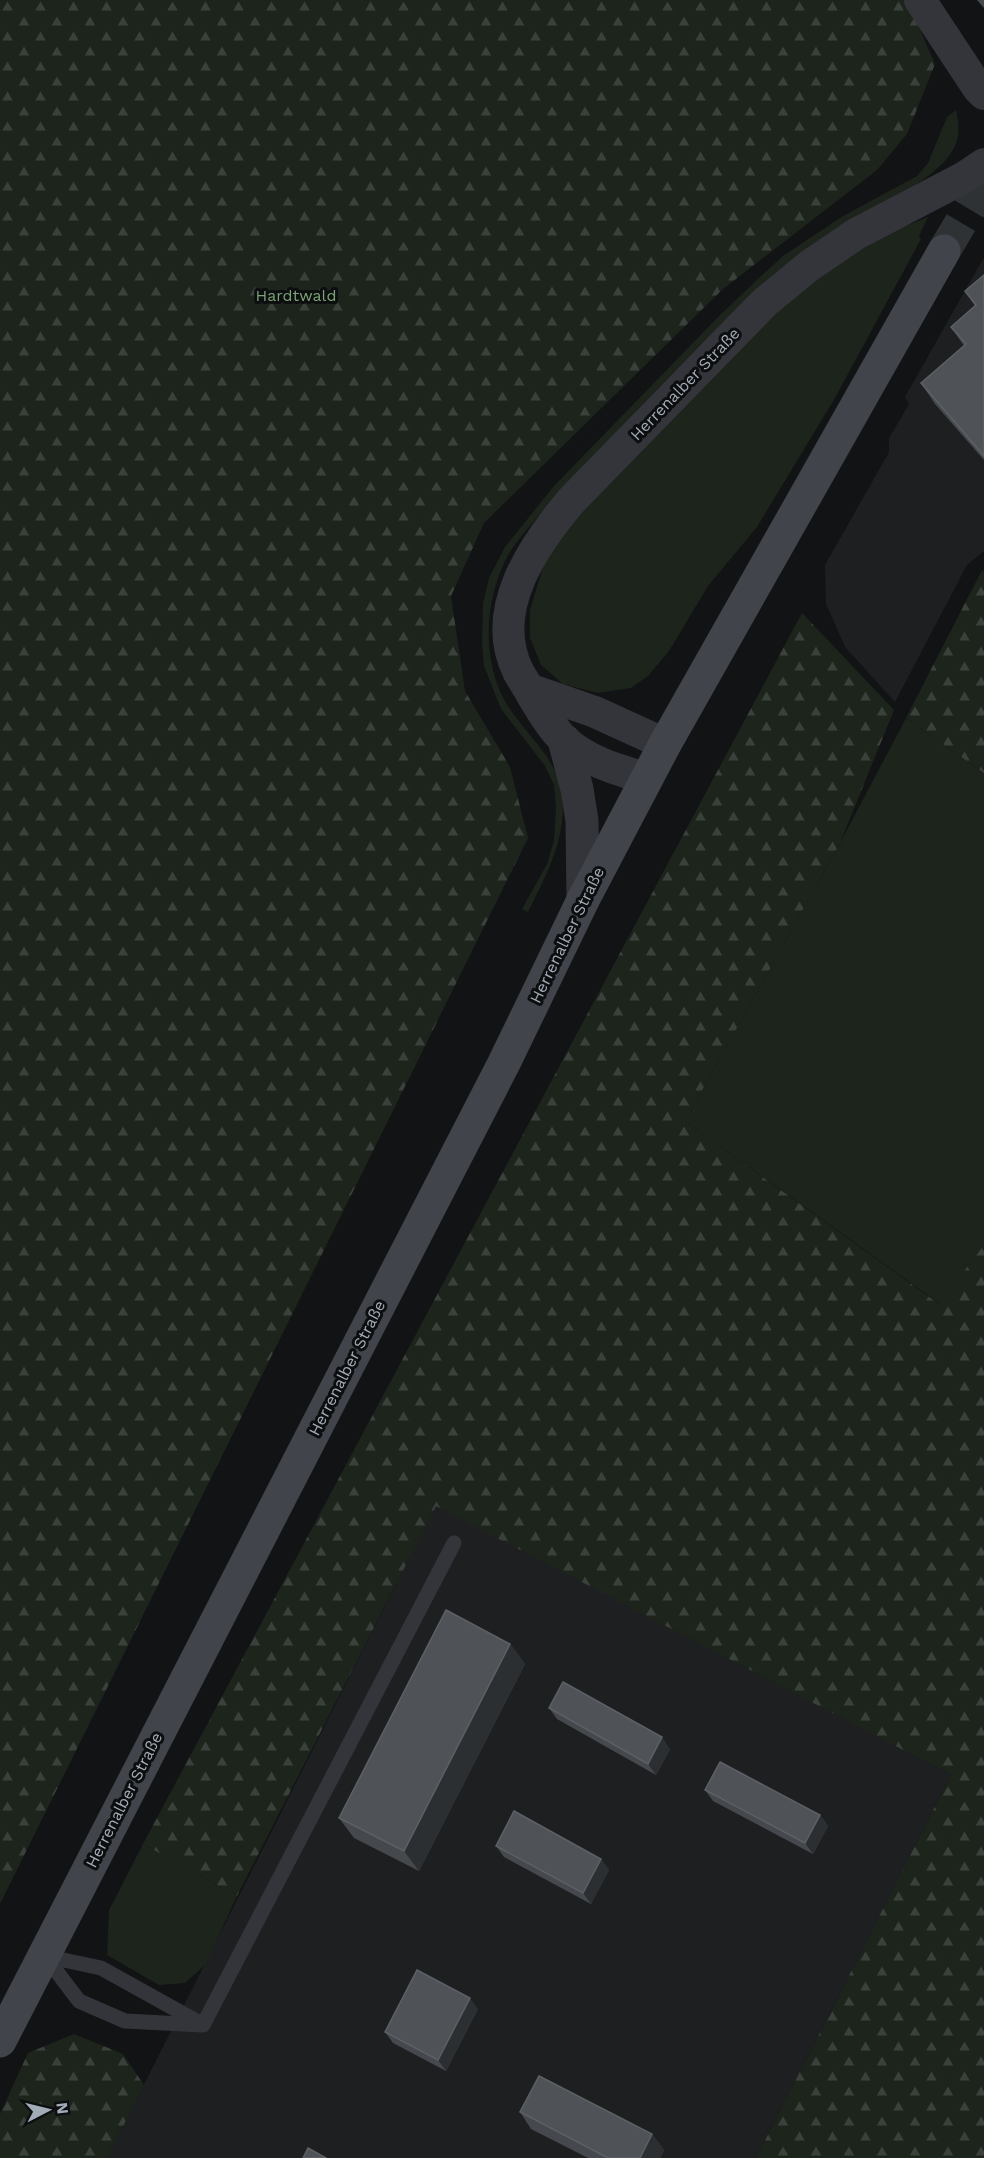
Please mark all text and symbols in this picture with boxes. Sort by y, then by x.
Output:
park label: Hardtwald [256,286,336,305]
street label: Herrenalber Straße [626,324,744,444]
street label: Herrenalber Straße [526,864,608,1006]
street label: Herrenalber Straße [305,1297,389,1439]
street label: Herrenalber Straße [82,1729,166,1871]
north arrow [18,2080,78,2140]
text: N [52,2101,73,2115]

